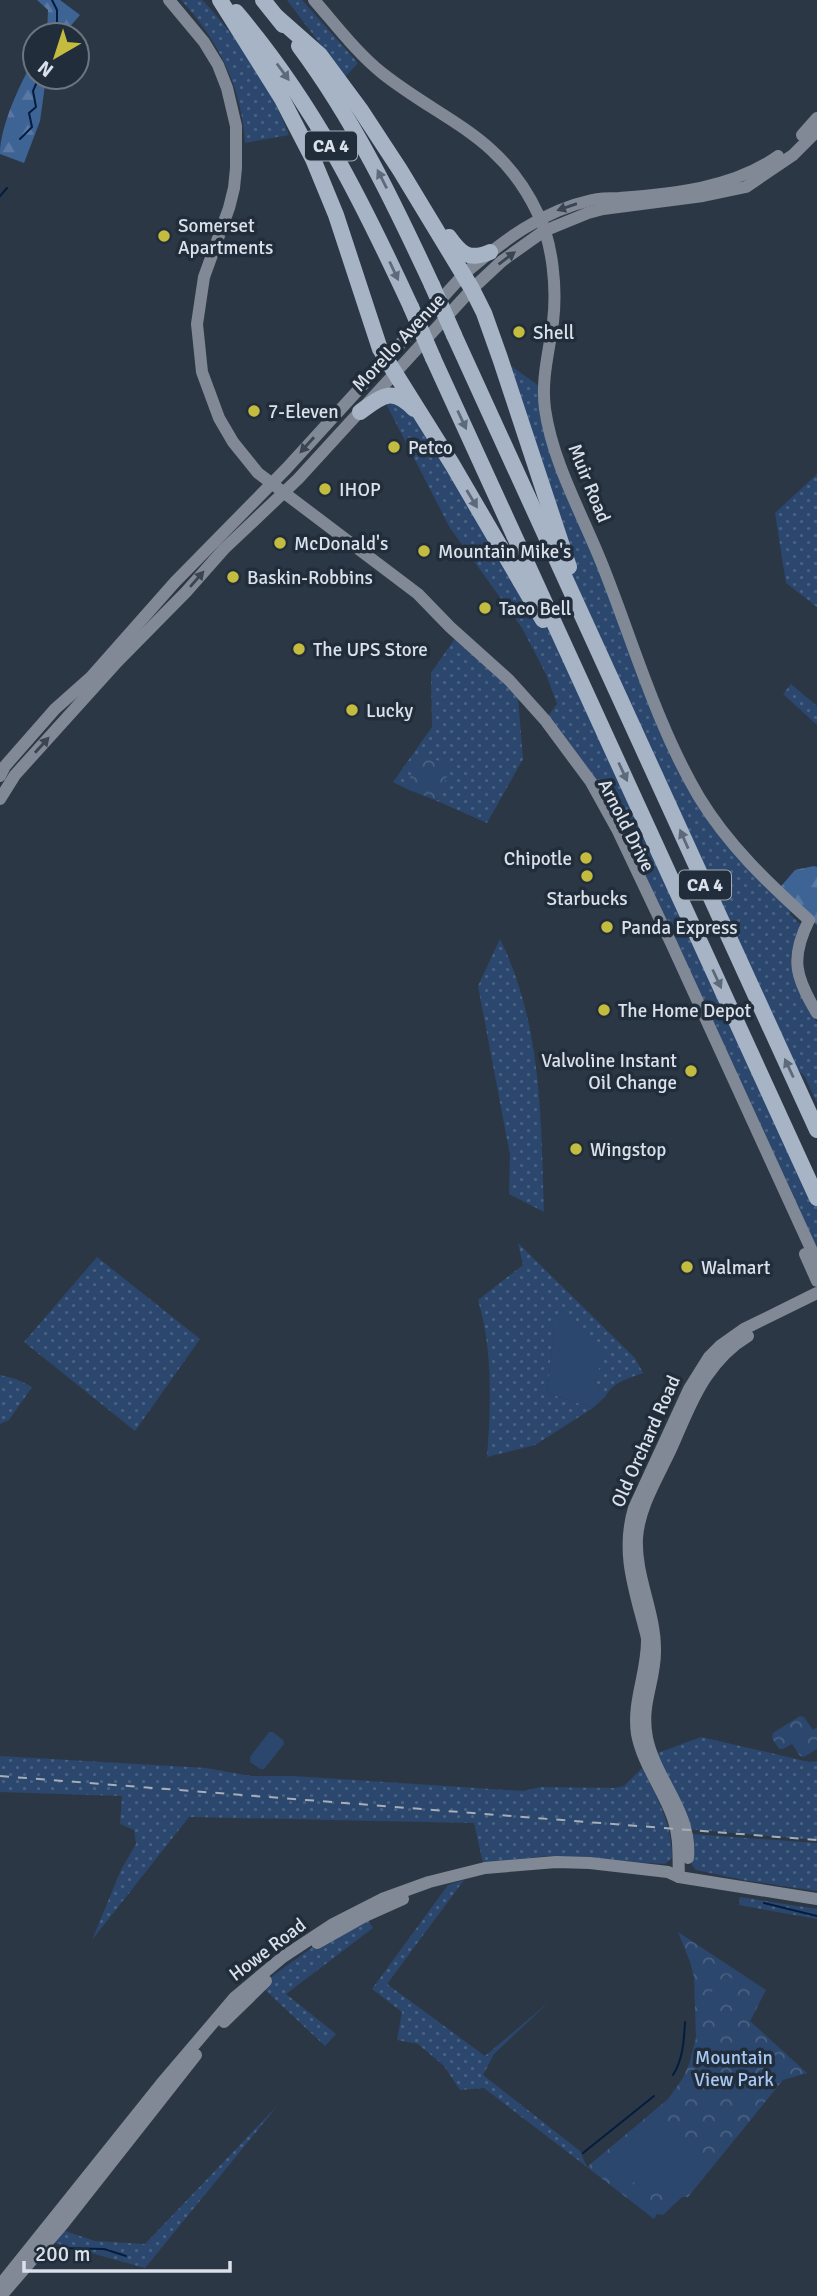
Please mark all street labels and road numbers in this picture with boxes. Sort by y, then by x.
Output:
road number: CA 4 [305,132,357,160]
street label: Morello Avenue [347,289,450,397]
street label: Muir Road [562,441,616,526]
street label: Arnold Drive [592,775,660,876]
road number: CA 4 [679,870,731,900]
street label: Old Orchard Road [606,1372,686,1511]
street label: Howe Road [224,1913,311,1987]

